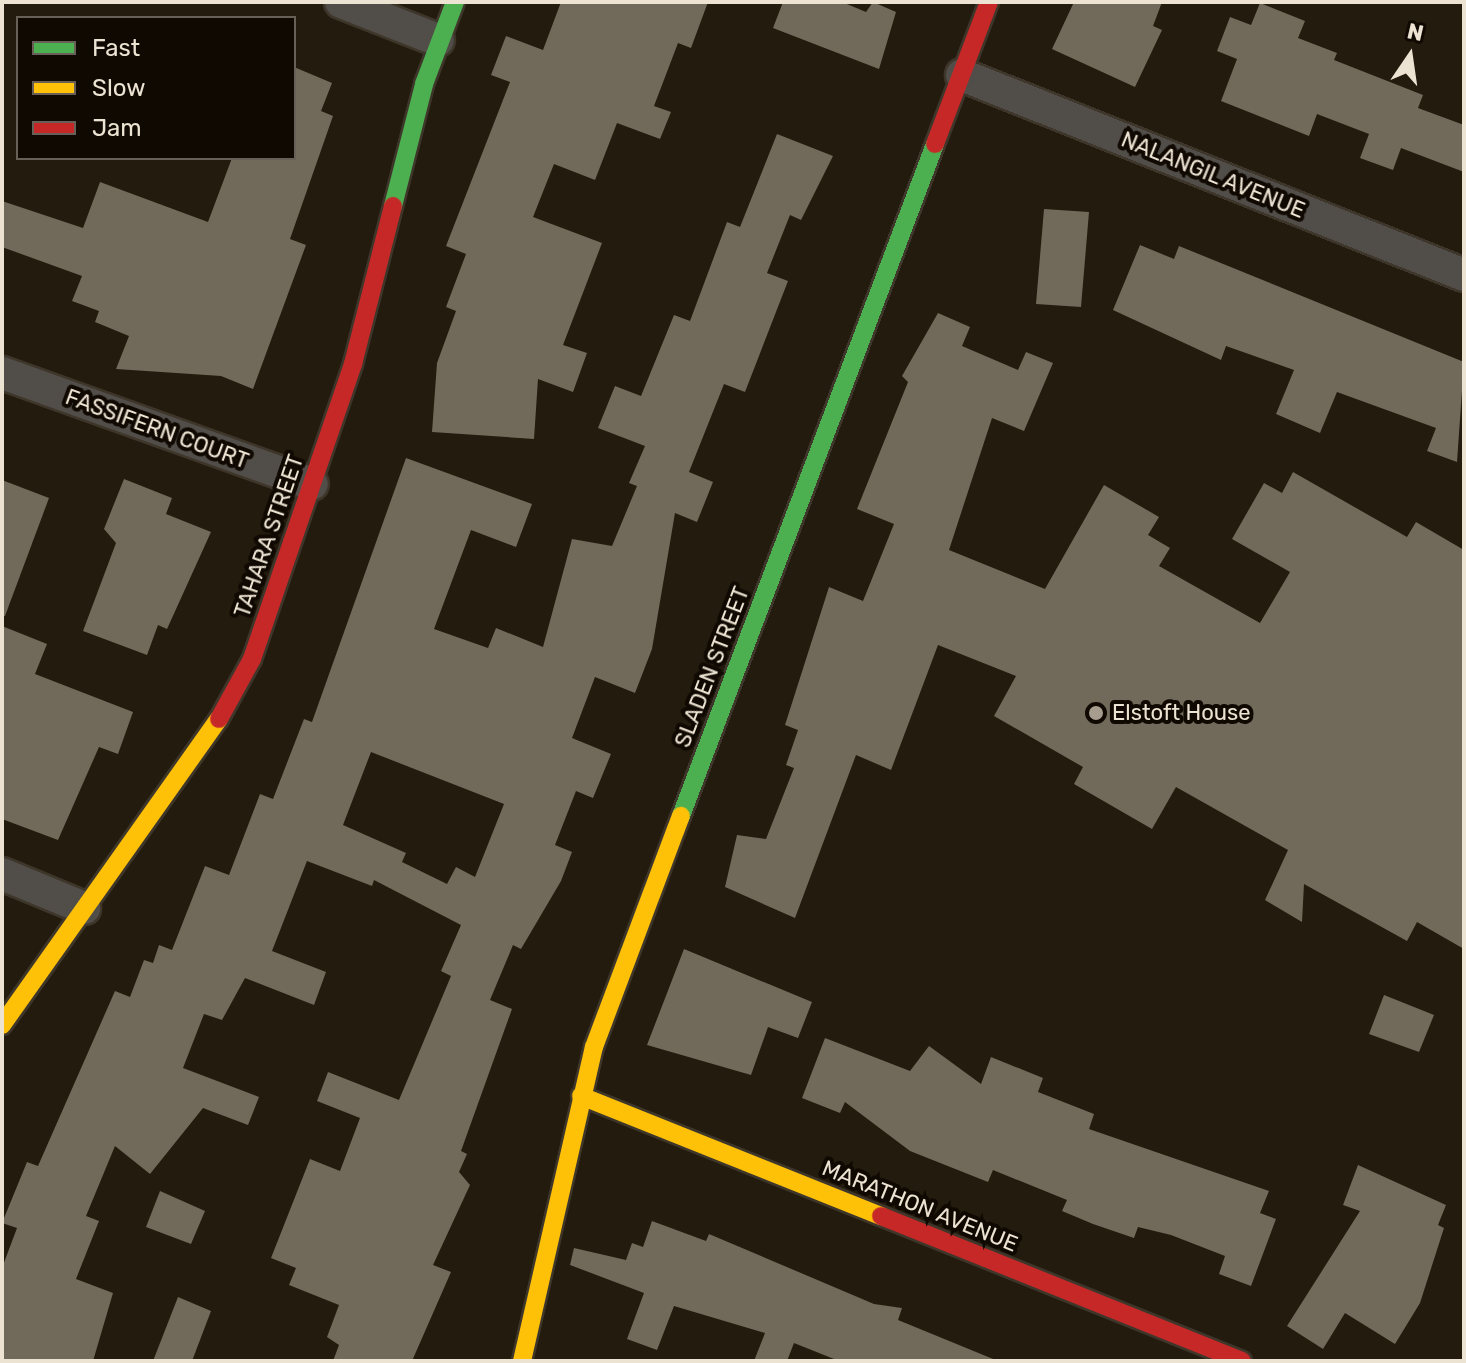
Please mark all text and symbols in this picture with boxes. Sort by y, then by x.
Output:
legend [16,16,296,160]
north arrow [1370,16,1450,96]
text: N [1405,17,1426,47]
text: Fast [92,34,140,62]
text: Slow [92,74,145,102]
text: Jam [92,114,142,142]
street label: NALANGIL AVENUE [1117,126,1309,224]
street label: FASSIFERN COURT [62,384,252,474]
street label: TAHARA STREET [229,451,309,621]
street label: SLADEN STREET [669,583,755,751]
place label: Elstoft House [1112,700,1251,726]
marker: Elstoft House [1087,704,1105,722]
street label: MARATHON AVENUE [818,1155,1022,1257]

